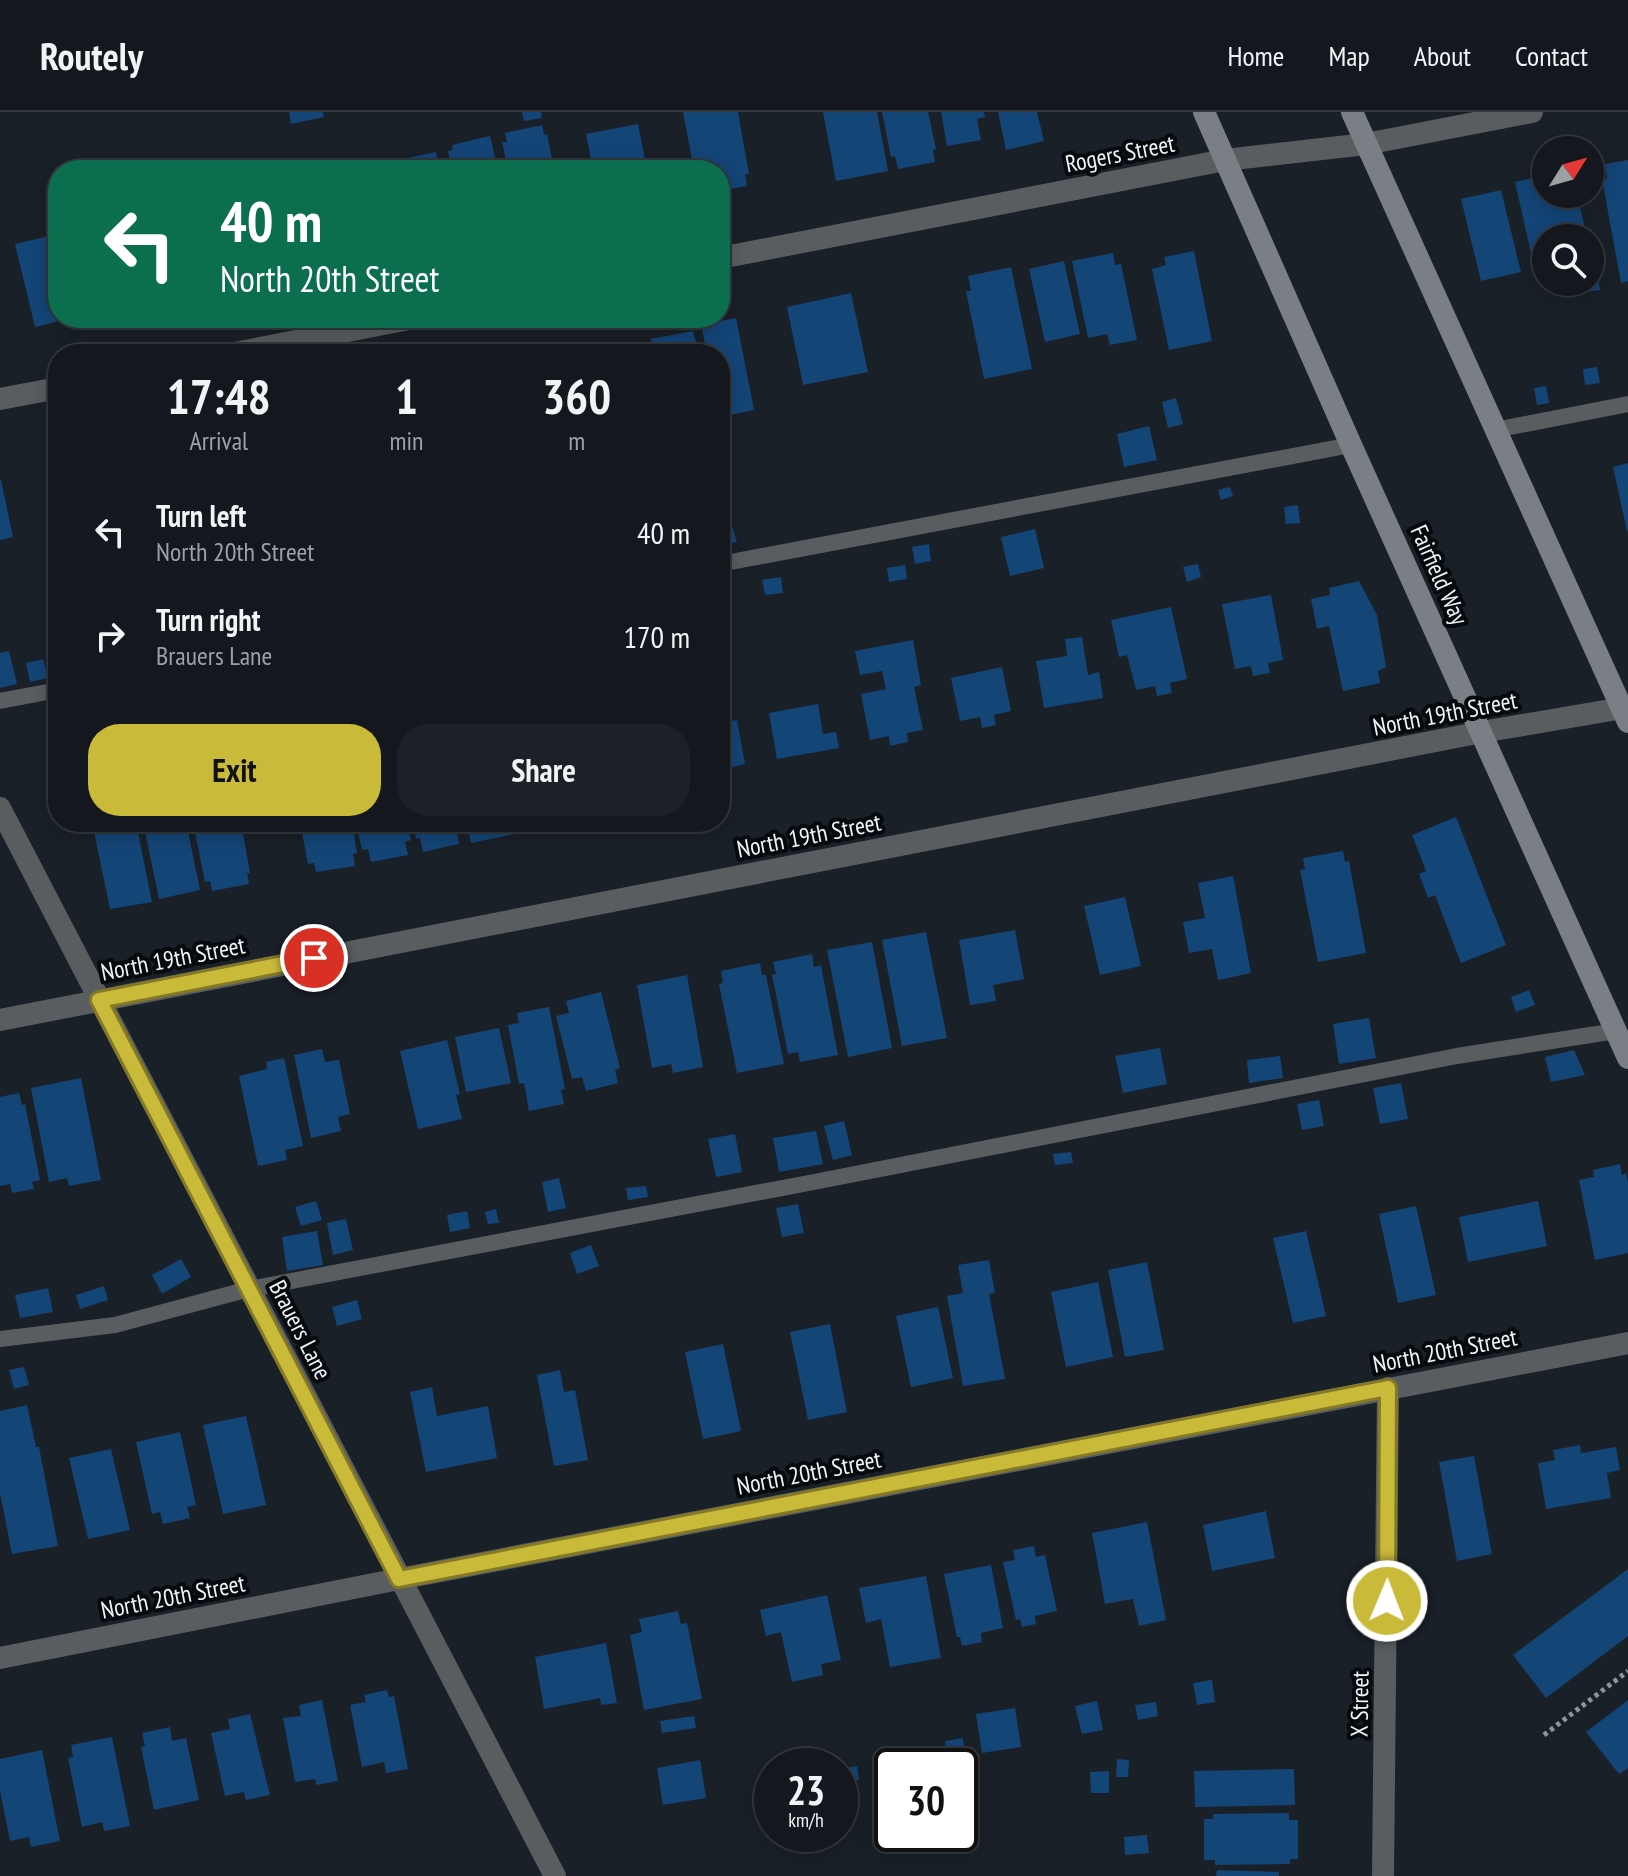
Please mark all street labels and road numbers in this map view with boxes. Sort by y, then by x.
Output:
street label: Rogers Street [1063,128,1178,179]
street label: Fairfield Way [1404,520,1475,630]
street label: North 19th Street [1370,684,1520,743]
street label: North 19th Street [734,806,884,865]
street label: North 19th Street [98,929,248,988]
street label: Brauers Lane [262,1275,339,1385]
street label: North 20th Street [1370,1321,1520,1380]
street label: North 20th Street [734,1443,884,1502]
street label: North 20th Street [98,1567,248,1626]
street label: X Street [1343,1670,1376,1737]

